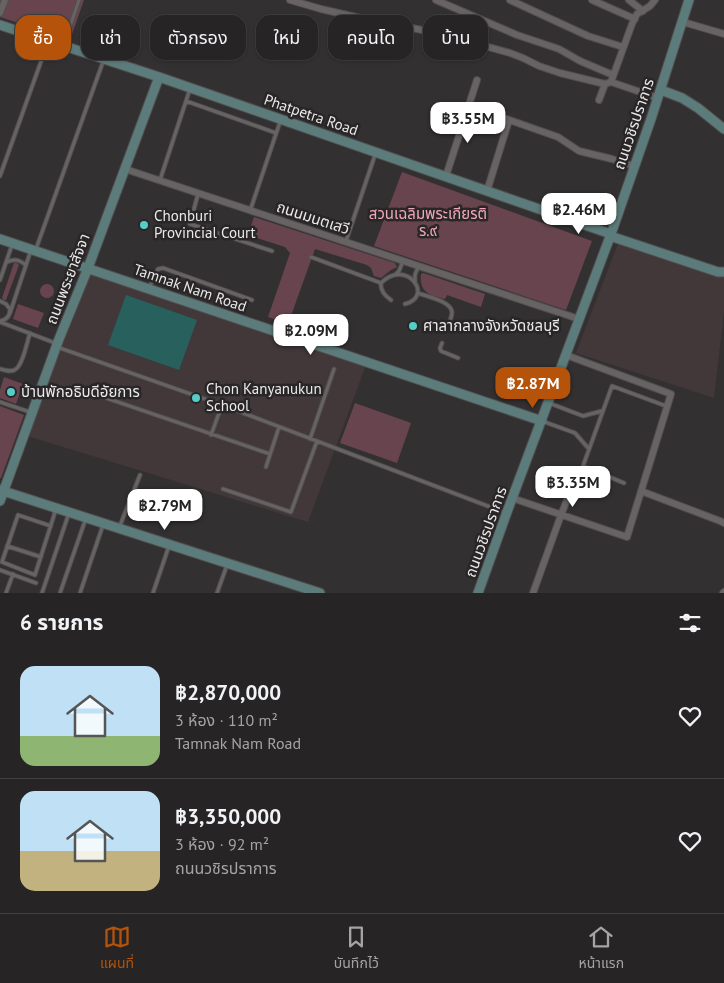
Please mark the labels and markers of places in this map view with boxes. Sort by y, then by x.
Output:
pin: ฿3.55M [427,102,509,144]
pin: ฿2.46M [538,192,620,235]
place label: Chonburi Provincial Court [154,206,256,242]
marker: Chonburi Provincial Court [138,219,150,231]
pin: ฿2.09M [270,314,352,356]
place label: ศาลากลางจังหวัดชลบุรี [423,316,560,335]
marker: ศาลากลางจังหวัดชลบุรี [407,320,419,332]
pin: ฿2.87M [492,366,574,409]
place label: Chon Kanyanukun School [206,379,322,415]
place label: บ้านพักอธิบดีอัยการ [21,382,140,401]
marker: บ้านพักอธิบดีอัยการ [5,386,17,398]
marker: Chon Kanyanukun School [190,392,202,404]
pin: ฿3.35M [532,466,614,508]
pin: ฿2.79M [124,488,206,531]

